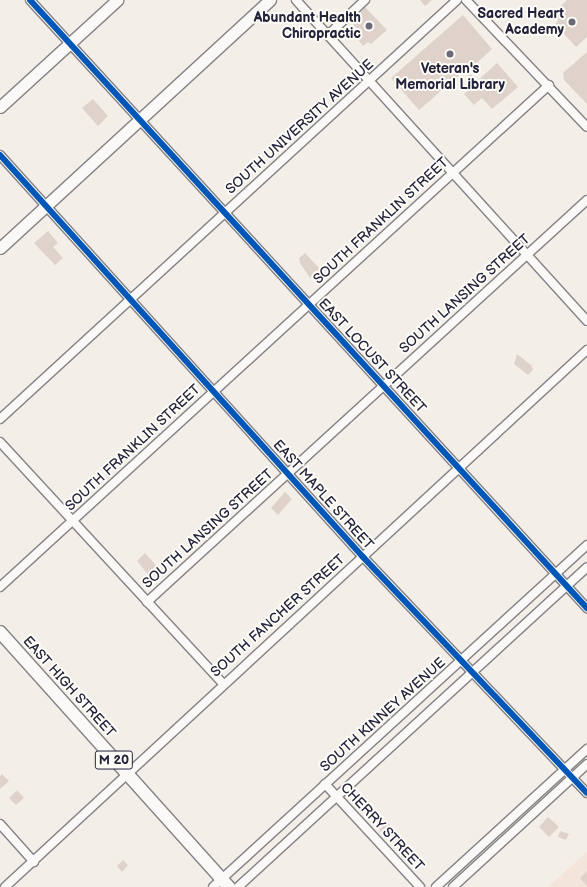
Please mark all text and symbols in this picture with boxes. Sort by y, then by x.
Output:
place label: Sacred Heart Academy [478,6,564,38]
place label: Abundant Health Chiropractic [254,10,361,42]
marker: Sacred Heart Academy [567,17,577,27]
marker: Abundant Health Chiropractic [364,21,374,31]
marker: Veteran's Memorial Library [445,49,455,59]
street label: SOUTH UNIVERSITY AVENUE [223,56,377,198]
place label: Veteran's Memorial Library [395,61,505,94]
street label: SOUTH FRANKLIN STREET [310,154,452,288]
street label: SOUTH LANSING STREET [396,231,534,357]
street label: EAST LOCUST STREET [315,295,429,417]
street label: SOUTH FRANKLIN STREET [62,381,204,515]
street label: EAST MAPLE STREET [269,437,377,553]
street label: SOUTH LANSING STREET [139,466,277,592]
street label: SOUTH FANCHER STREET [207,551,349,681]
street label: EAST HIGH STREET [19,633,119,741]
street label: SOUTH KINNEY AVENUE [317,654,449,776]
road number: M 20 [94,749,134,771]
street label: CHERRY STREET [337,779,427,875]

